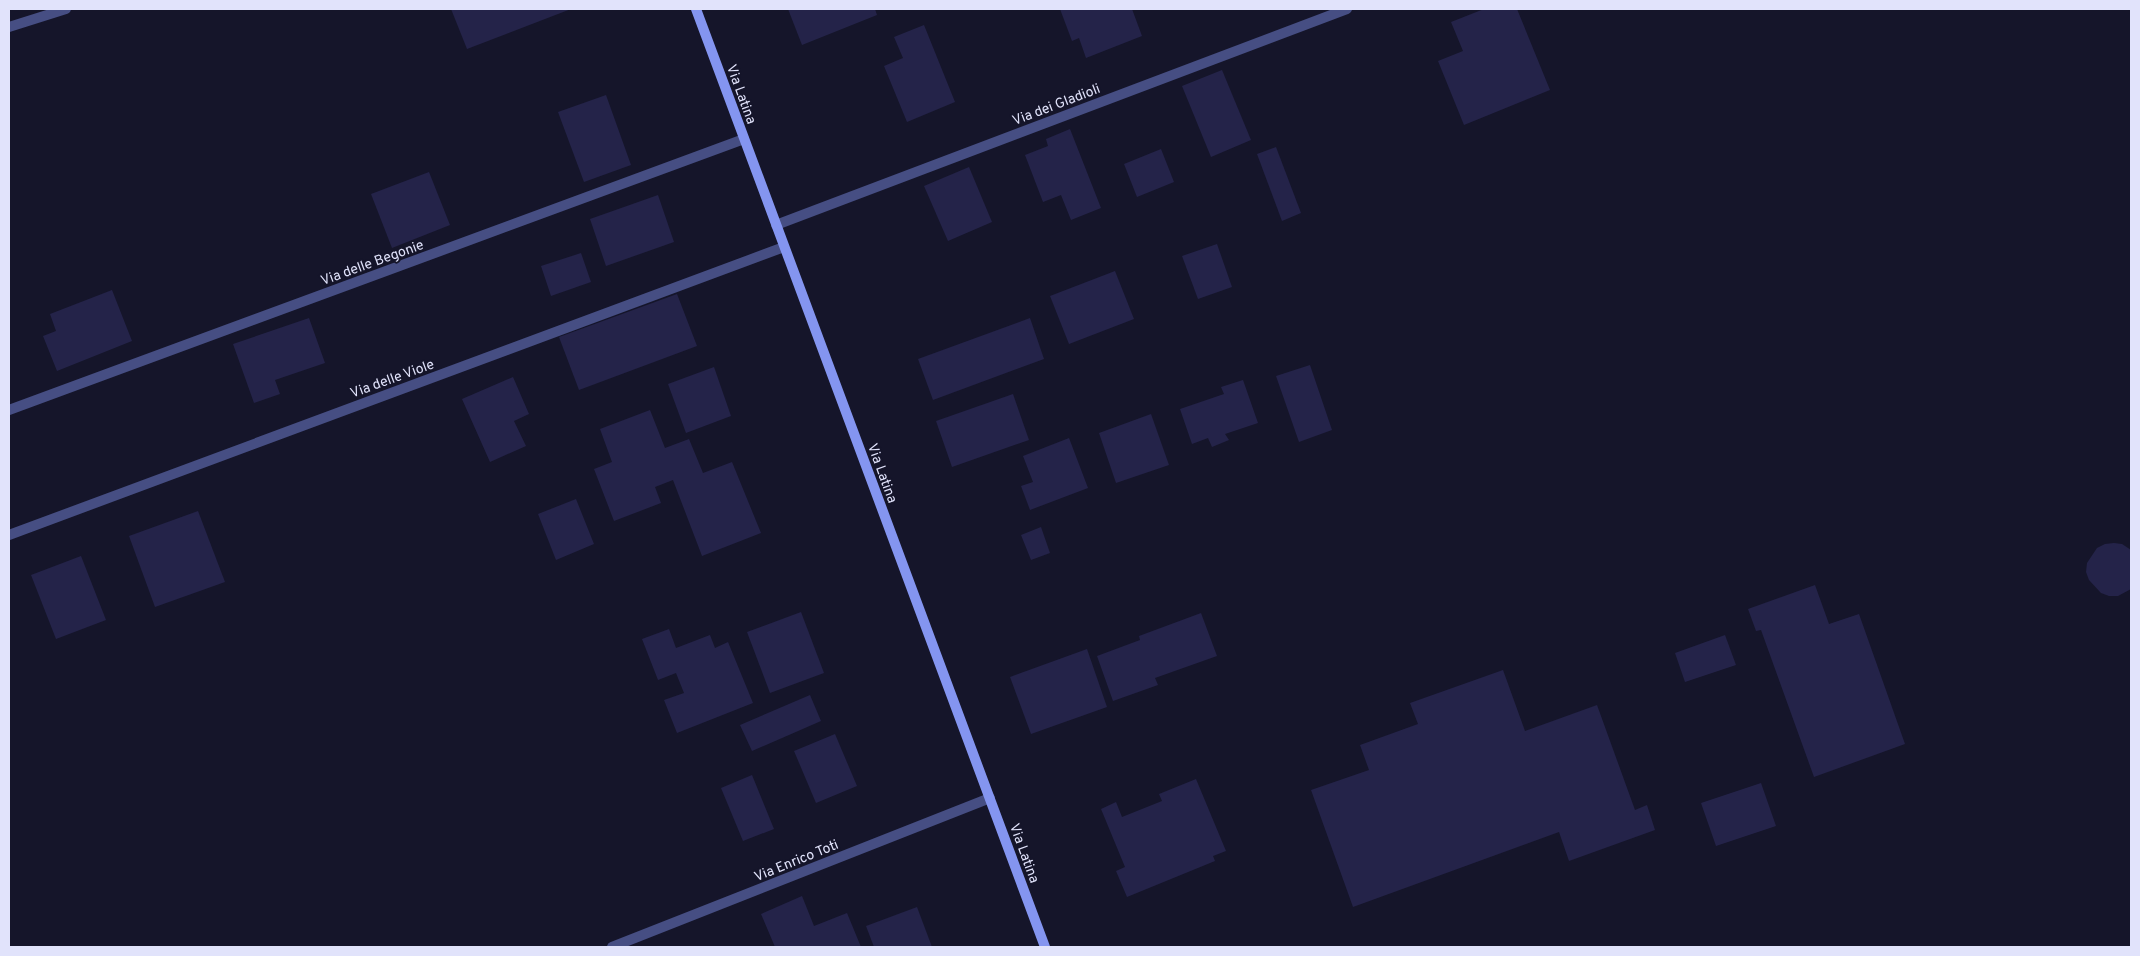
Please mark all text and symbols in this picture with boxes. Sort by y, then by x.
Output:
street label: Via Latina [722,62,759,127]
street label: Via dei Gladioli [1010,81,1103,130]
street label: Via delle Begonie [319,237,426,290]
street label: Via delle Viole [348,356,437,402]
street label: Via Latina [863,441,900,506]
street label: Via Latina [1005,821,1042,886]
street label: Via Enrico Toti [752,837,841,886]

